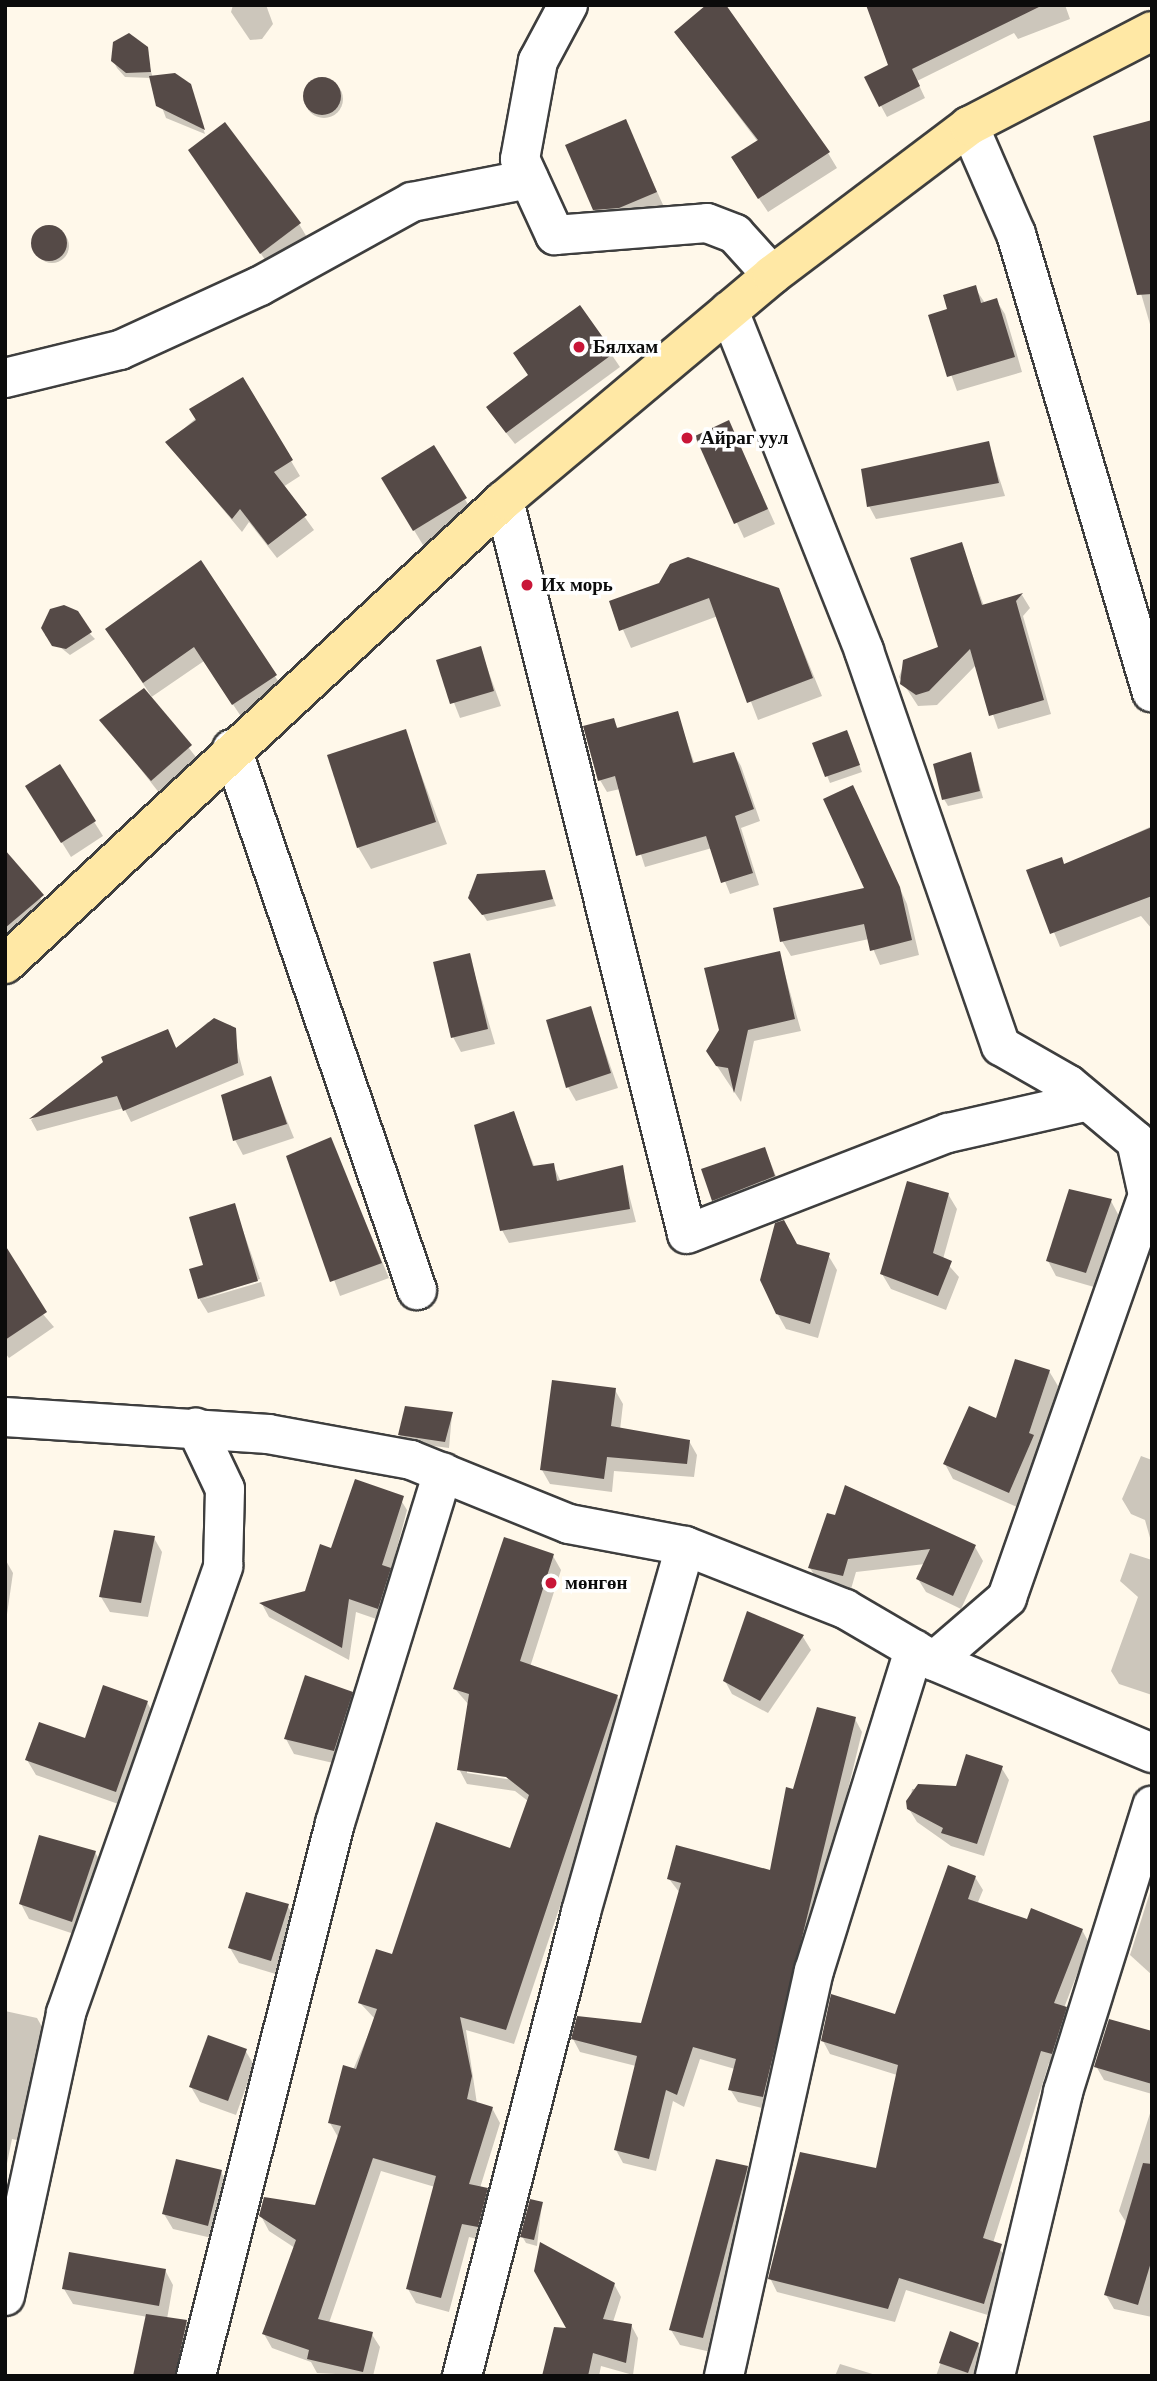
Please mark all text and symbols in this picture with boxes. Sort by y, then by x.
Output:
place label: Бялхам [593,336,658,358]
marker: Бялхам [571,339,587,355]
place label: Айраг уул [701,427,788,449]
marker: Айраг уул [679,430,695,446]
place label: Их морь [541,574,613,596]
marker: Их морь [519,577,535,593]
place label: мөнгөн [565,1572,627,1594]
marker: мөнгөн [543,1575,559,1591]

